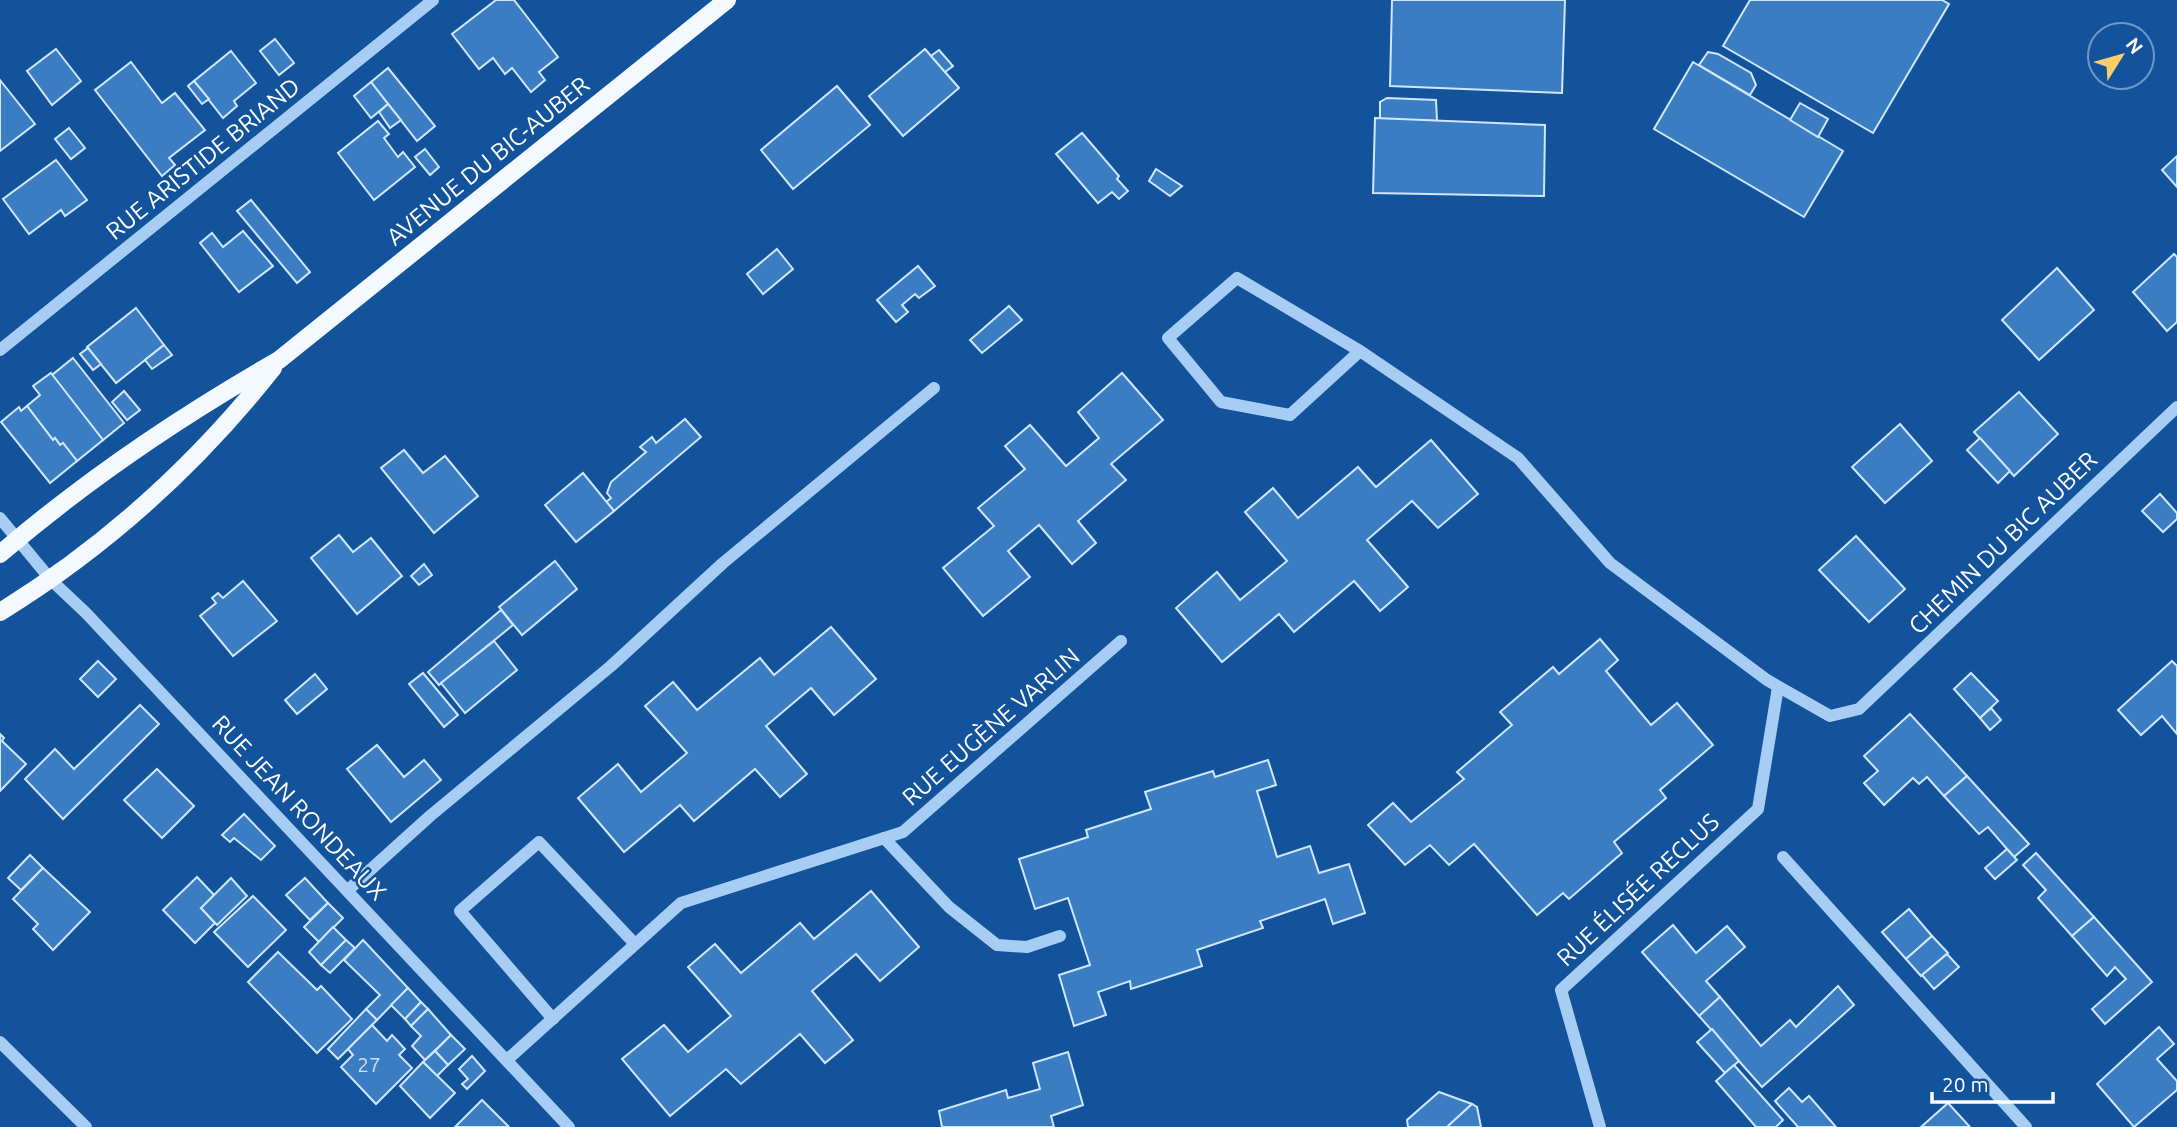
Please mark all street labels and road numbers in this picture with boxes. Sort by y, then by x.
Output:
street label: AVENUE DU BIC-AUBER [381,71,594,251]
street label: RUE ARISTIDE BRIAND [101,72,305,245]
street label: CHEMIN DU BIC AUBER [1903,446,2102,639]
street label: RUE EUGÈNE VARLIN [896,642,1085,811]
street label: RUE JEAN RONDEAUX [207,710,392,906]
street label: RUE ÉLISÉE RECLUS [1551,807,1724,971]

